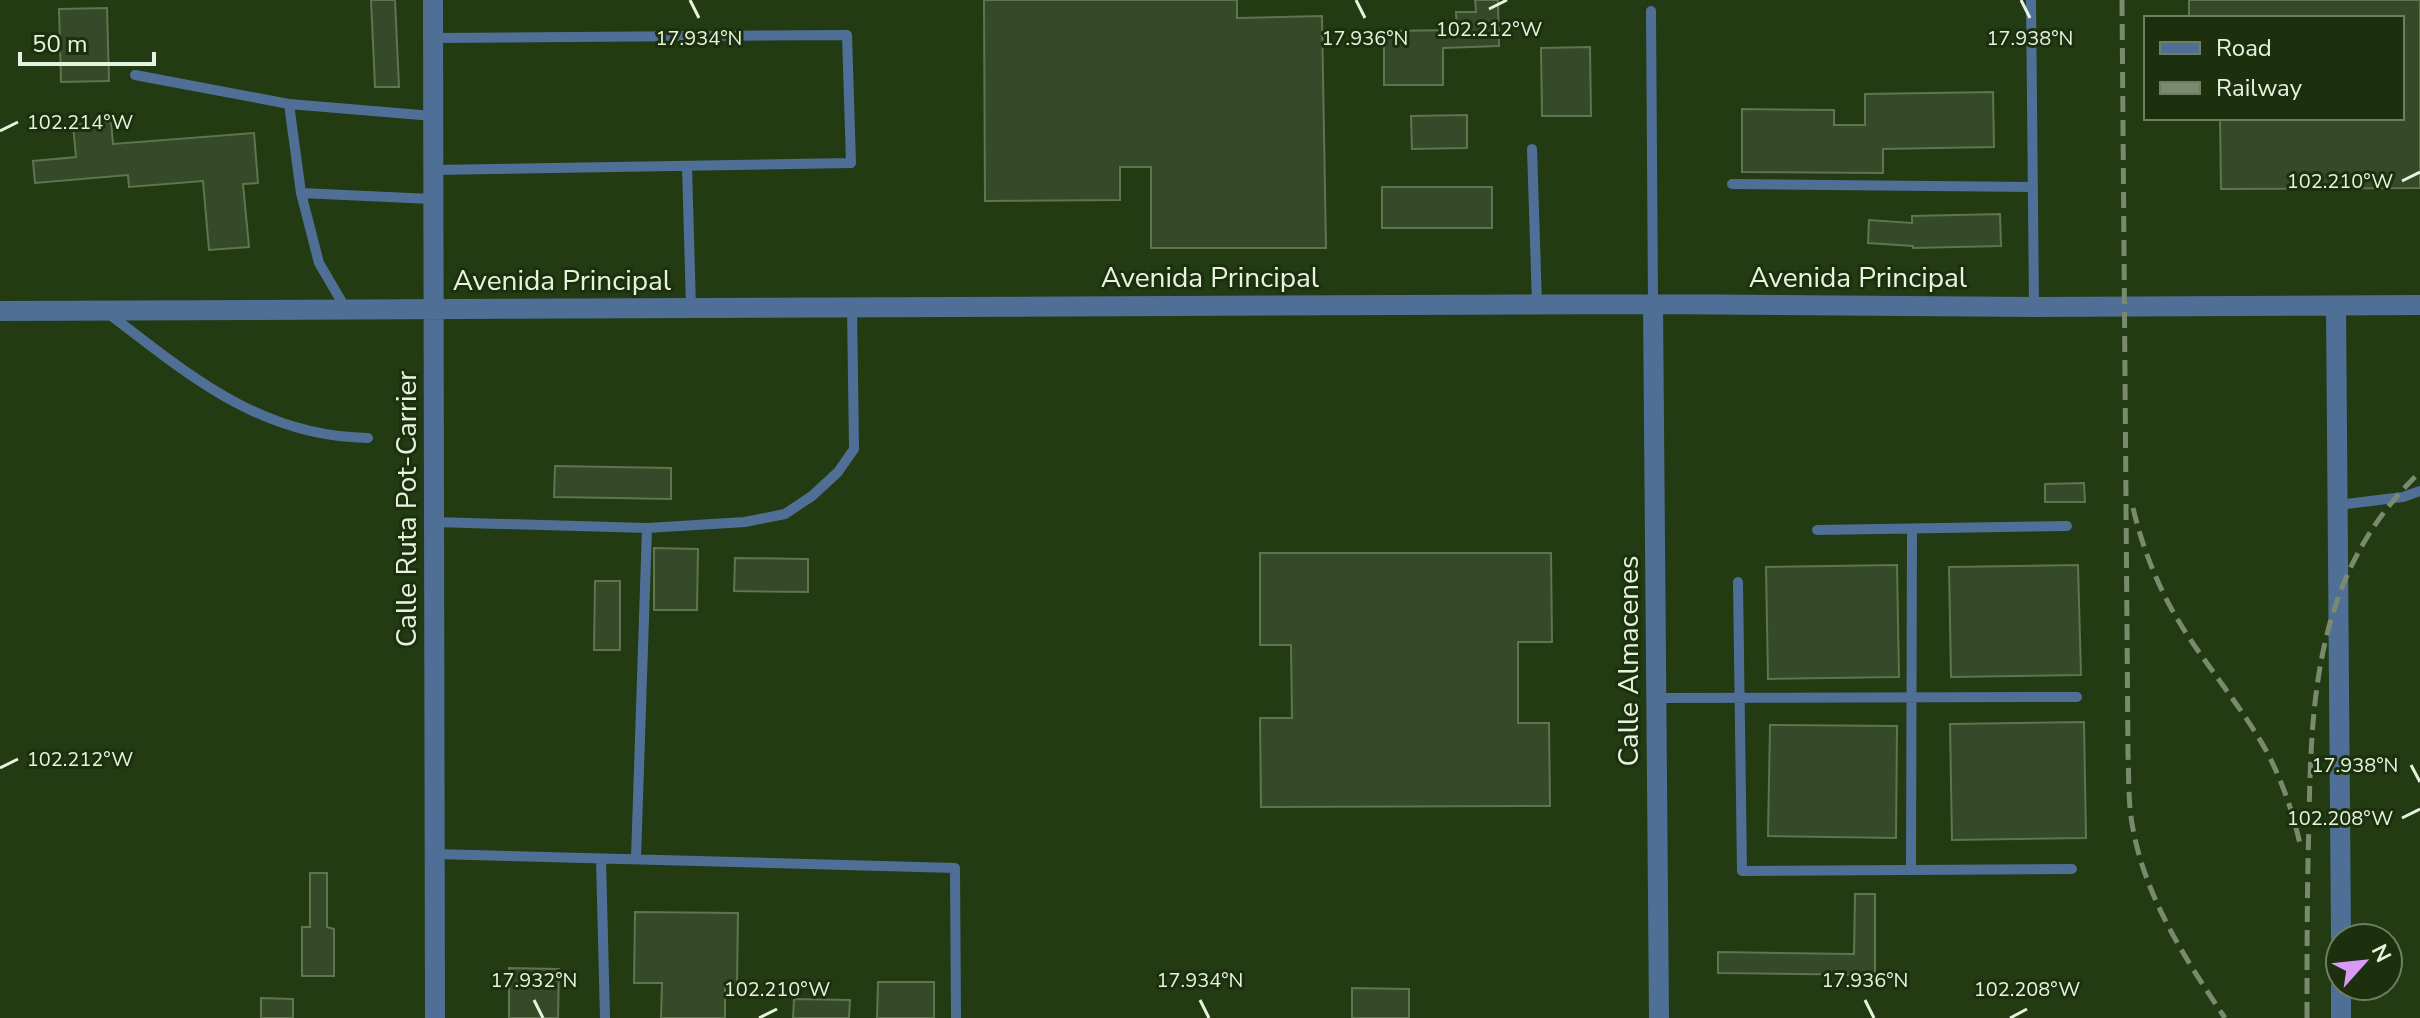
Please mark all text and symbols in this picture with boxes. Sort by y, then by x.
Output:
scale bar [20,16,154,66]
text: 102.212°W [1436,16,1542,43]
legend [2144,16,2404,120]
text: 17.934°N [656,25,742,52]
text: 17.936°N [1322,25,1408,52]
text: 17.938°N [1987,25,2073,52]
text: 50 m [32,28,88,60]
text: Road [2216,32,2272,64]
text: Railway [2216,72,2303,104]
text: 102.214°W [27,109,133,136]
text: 102.210°W [2287,168,2393,195]
street label: Avenida Principal [1101,259,1320,297]
street label: Avenida Principal [1749,259,1968,297]
street label: Avenida Principal [453,262,672,300]
street label: Calle Ruta Pot-Carrier [388,371,426,647]
street label: Calle Almacenes [1610,555,1648,767]
text: 102.212°W [27,746,133,773]
text: 17.938°N [2312,752,2398,779]
text: 102.208°W [2287,805,2393,832]
north arrow [2324,922,2404,1002]
text: N [2364,939,2398,968]
text: 17.932°N [491,967,577,994]
text: 17.934°N [1157,967,1243,994]
text: 17.936°N [1822,967,1908,994]
text: 102.210°W [724,976,830,1003]
text: 102.208°W [1974,976,2080,1003]

